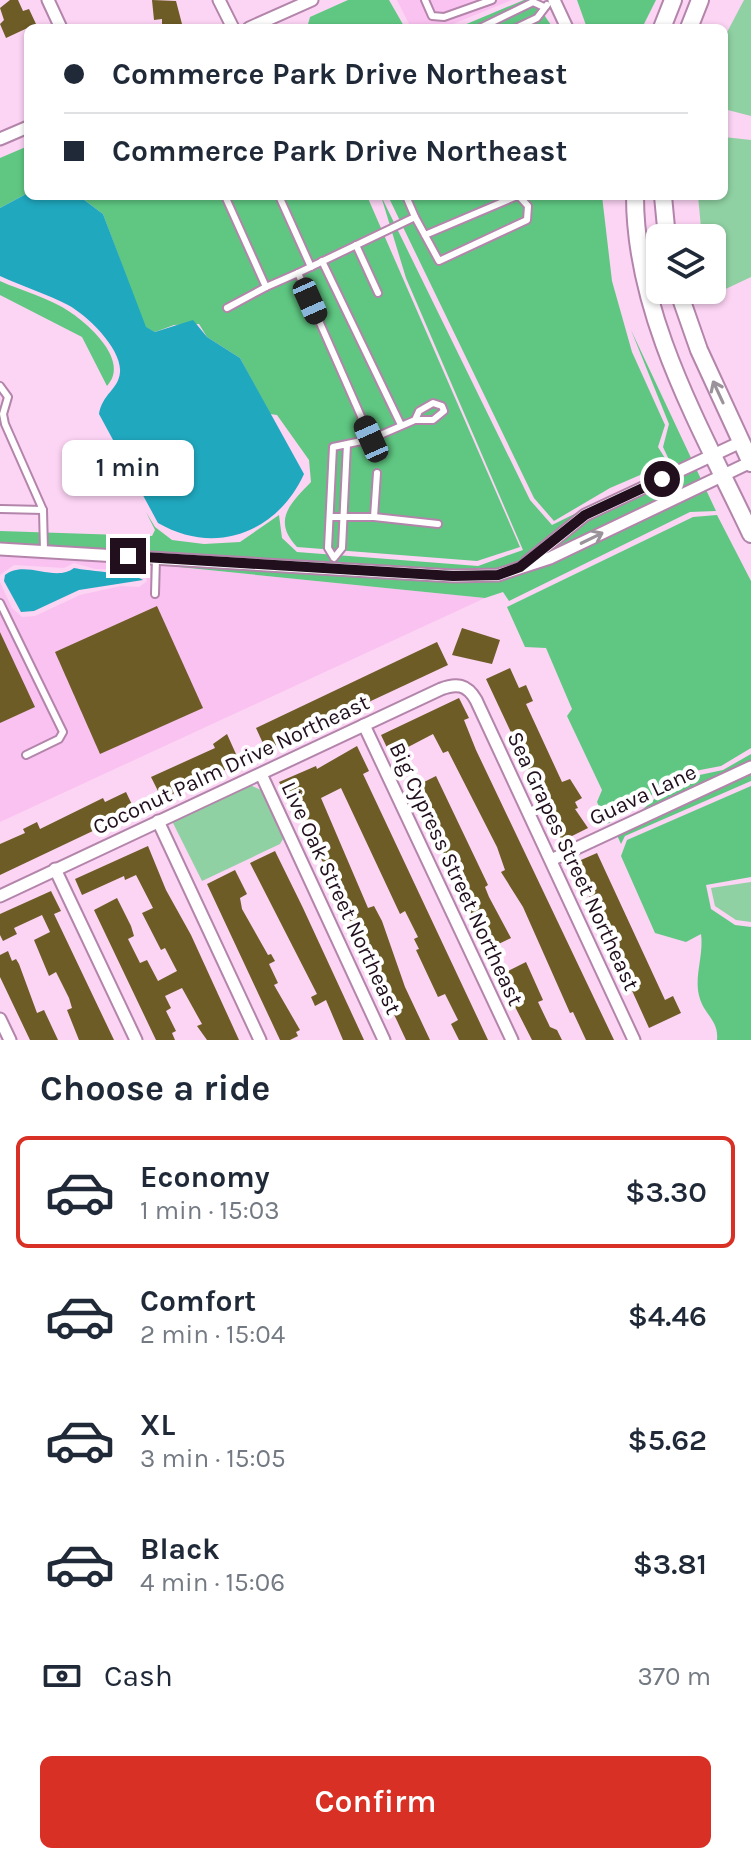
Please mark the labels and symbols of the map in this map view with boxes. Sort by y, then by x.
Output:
car [289,274,331,328]
one-way arrow [710,380,725,404]
car [350,412,392,466]
callout: 1 min [62,440,194,496]
route start [644,461,680,497]
one-way arrow [580,529,604,545]
route end [110,538,146,574]
street label: Coconut Palm Drive Northeast [89,689,373,841]
street label: Sea Grapes Street Northeast [502,727,644,995]
street label: Big Cypress Street Northeast [383,738,529,1010]
street label: Guava Lane [585,759,701,831]
street label: Live Oak Street Northeast [276,778,406,1018]

